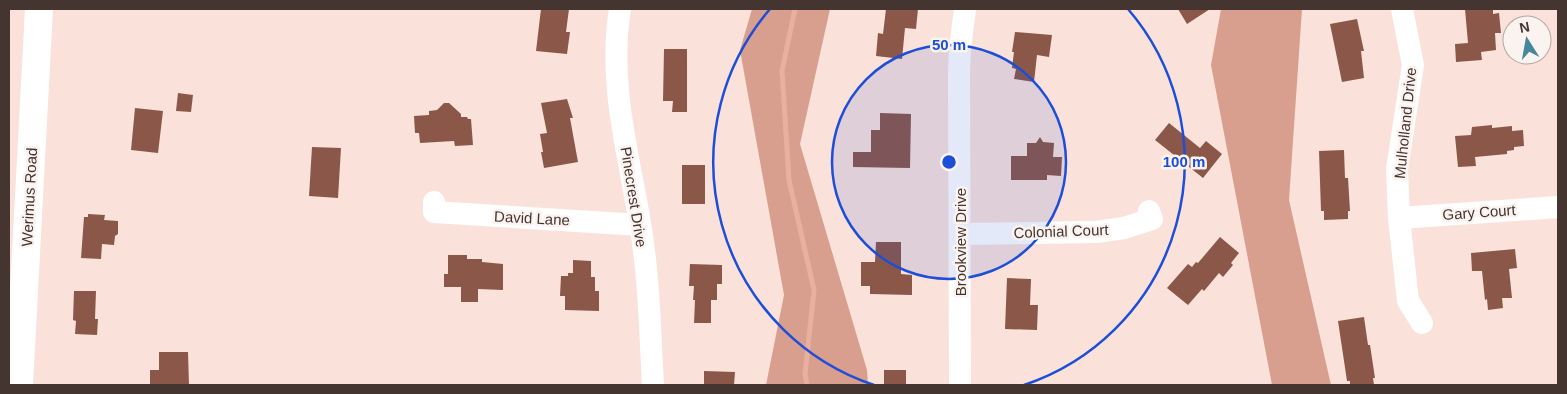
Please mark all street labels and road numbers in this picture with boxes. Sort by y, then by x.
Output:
street label: Mulholland Drive [1391,67,1419,179]
street label: Pinecrest Drive [618,145,650,249]
street label: Werimus Road [18,147,40,247]
street label: Brookview Drive [952,188,969,296]
street label: Gary Court [1442,201,1517,223]
street label: David Lane [494,208,570,228]
street label: Colonial Court [1013,221,1110,241]

